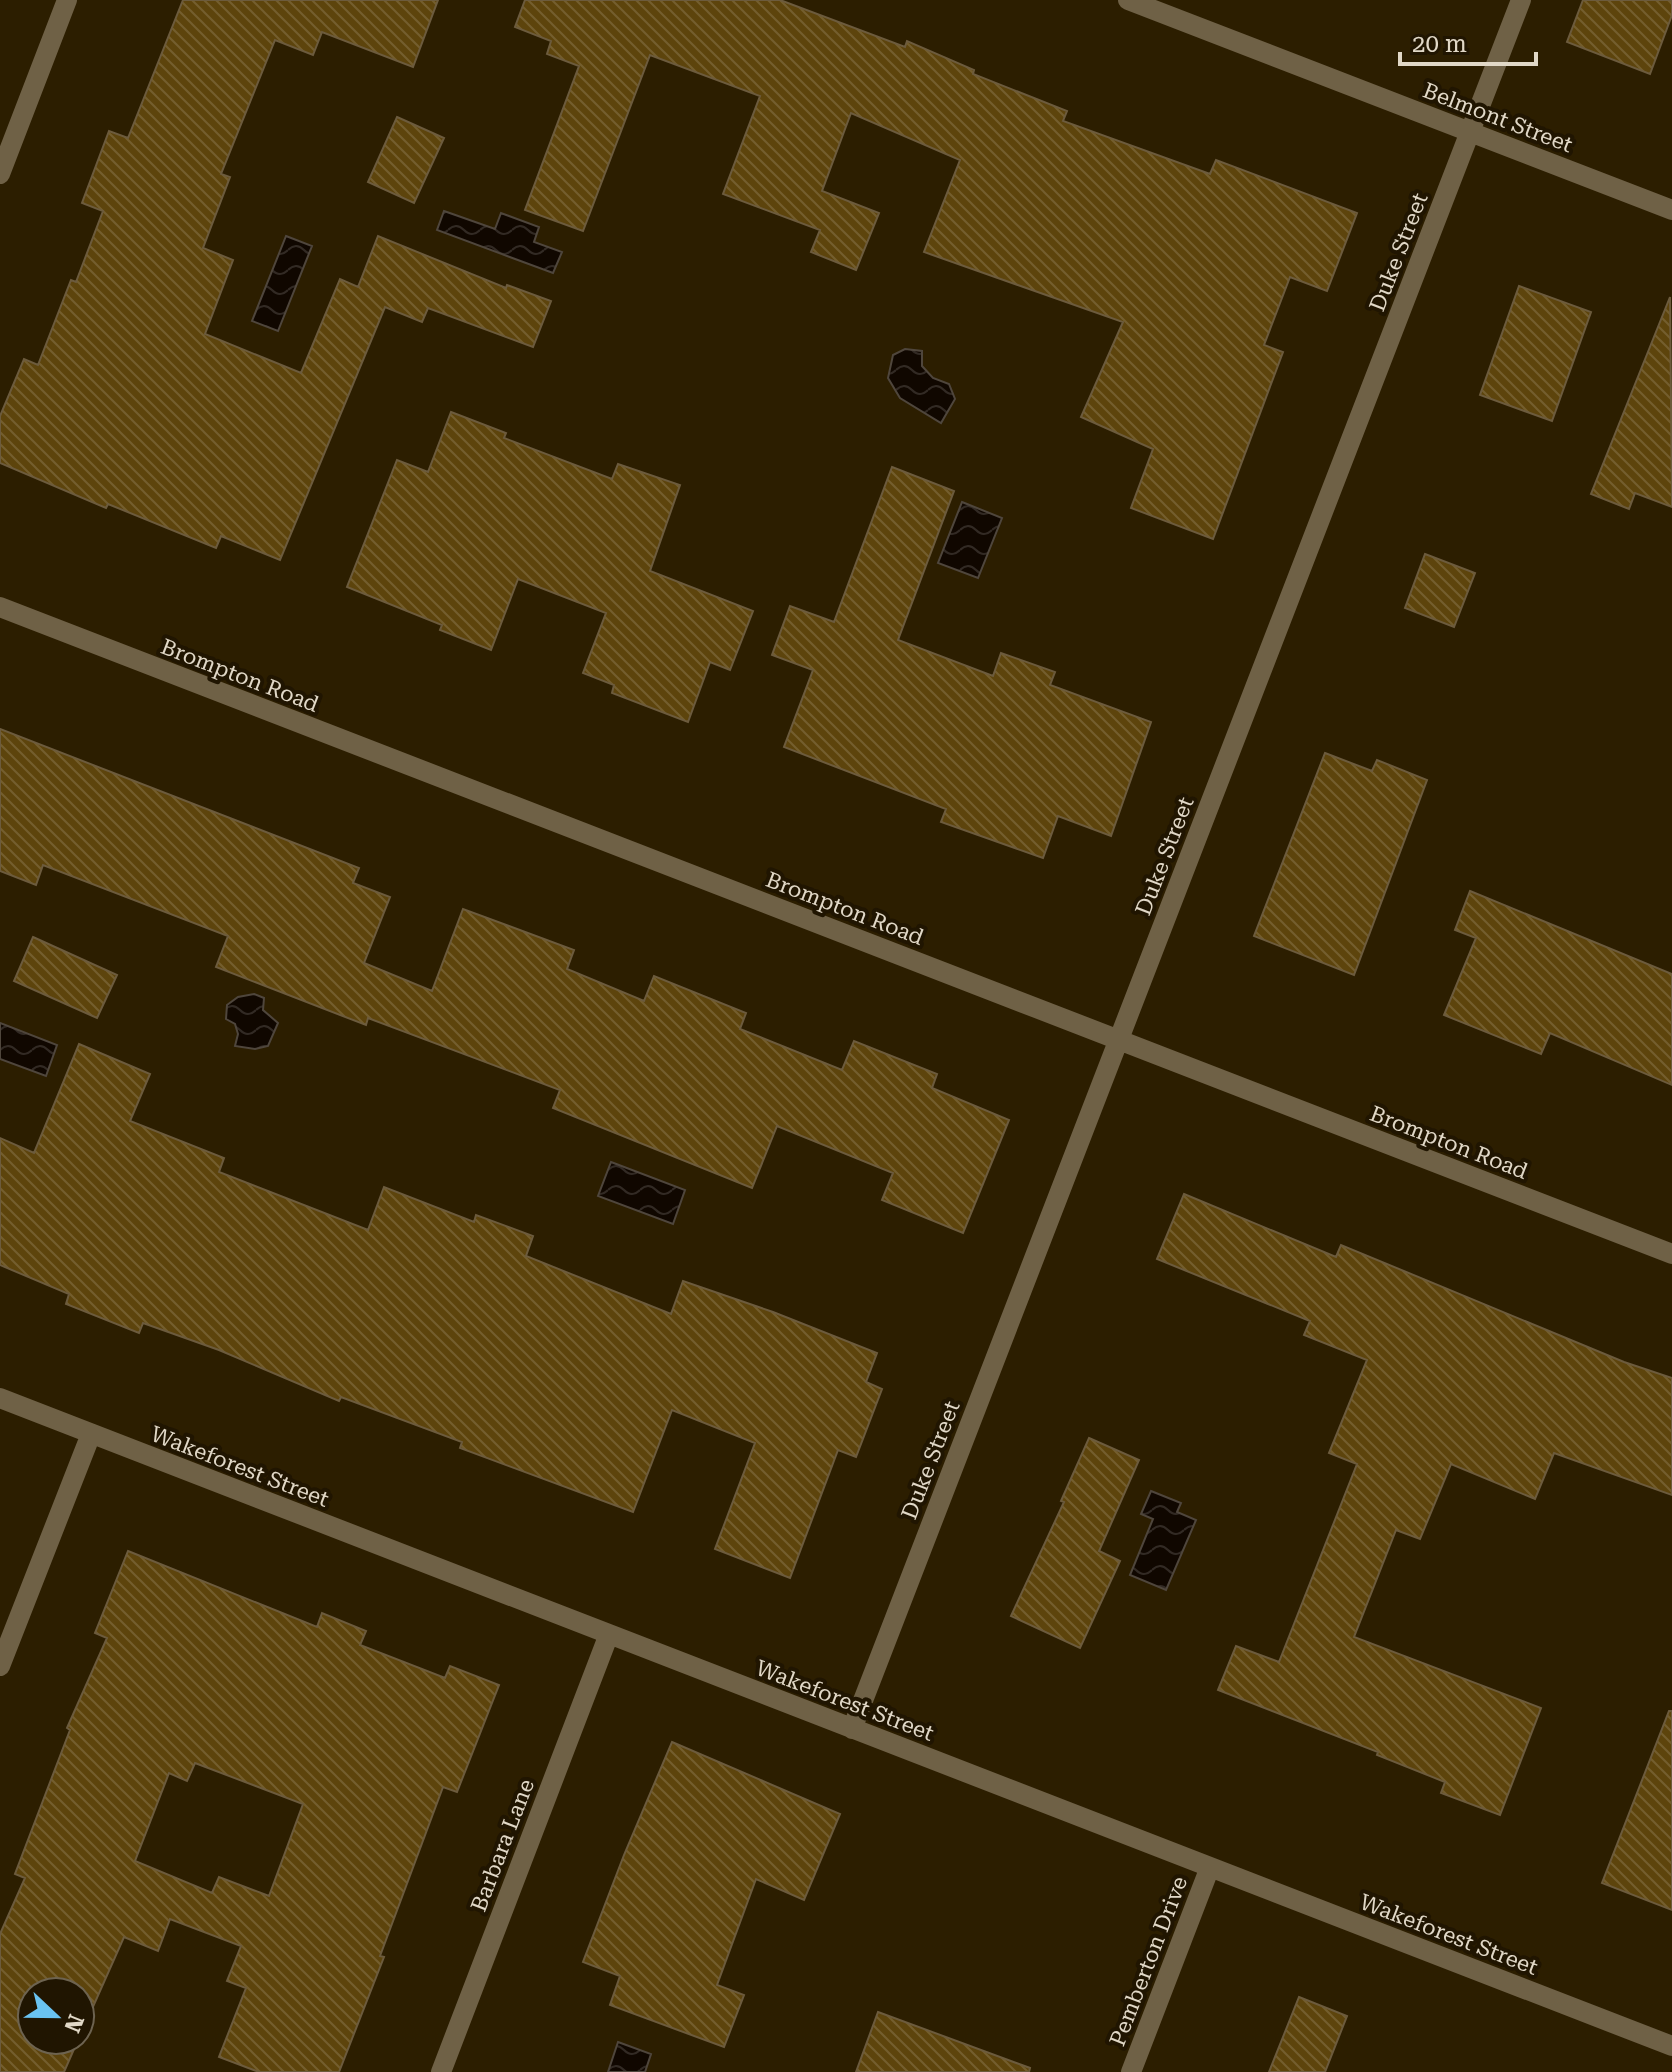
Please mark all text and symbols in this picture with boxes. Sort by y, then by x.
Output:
scale bar [1400,16,1536,66]
text: 20 m [1412,30,1467,58]
street label: Belmont Street [1420,77,1576,157]
street label: Duke Street [1364,189,1432,315]
street label: Brompton Road [157,634,322,717]
street label: Duke Street [1130,793,1198,919]
street label: Brompton Road [762,867,927,950]
street label: Brompton Road [1366,1101,1531,1184]
street label: Duke Street [896,1397,964,1523]
street label: Wakeforest Street [147,1421,332,1512]
street label: Wakeforest Street [752,1655,937,1746]
street label: Barbara Lane [466,1775,539,1915]
street label: Pemberton Drive [1105,1873,1192,2050]
street label: Wakeforest Street [1356,1889,1541,1980]
north arrow [16,1976,96,2056]
text: N [59,2011,89,2036]

